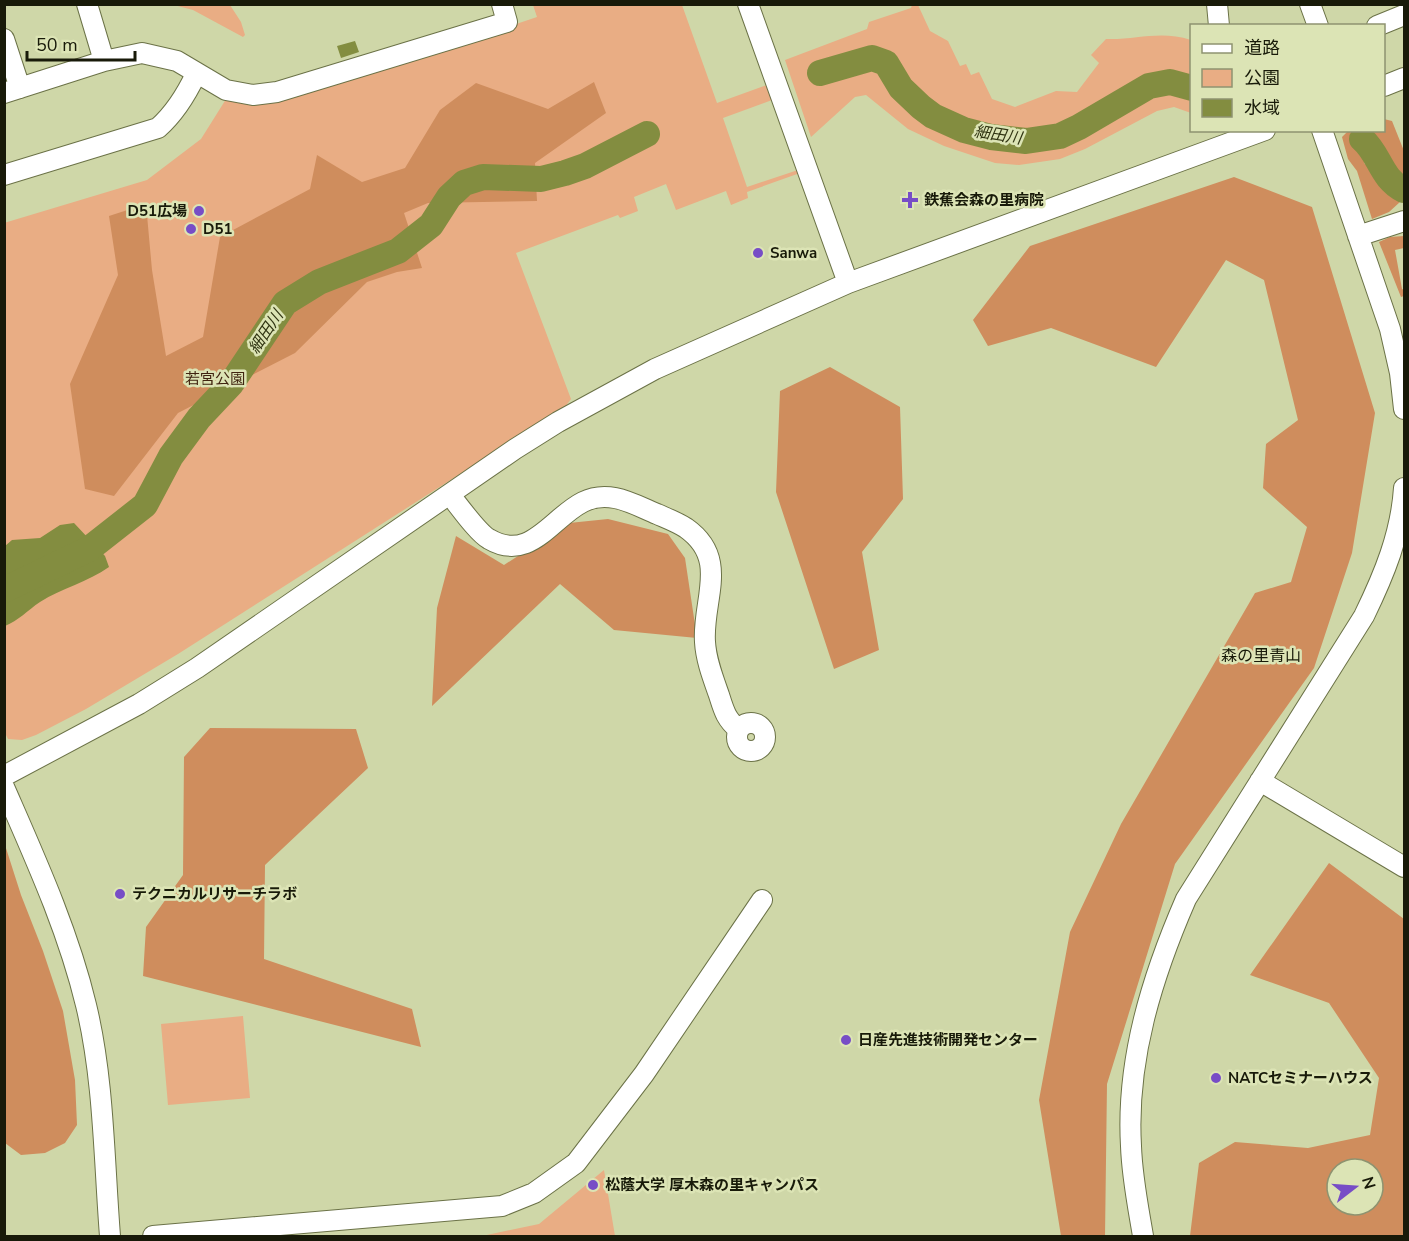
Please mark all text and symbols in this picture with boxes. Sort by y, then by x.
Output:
scale bar [27,24,135,62]
legend [1190,24,1385,132]
text: 50 m [36,33,78,57]
text: 道路 [1244,36,1280,60]
text: 公園 [1244,66,1280,90]
text: 水域 [1244,96,1280,120]
water label: 細田川 [973,120,1025,150]
place label: 鉄蕉会森の里病院 [924,190,1044,210]
marker: 鉄蕉会森の里病院 [901,191,919,209]
place label: D51広場 [128,201,187,221]
marker: D51広場 [192,204,206,218]
place label: D51 [203,219,232,239]
marker: D51 [184,222,198,236]
place label: Sanwa [770,243,817,263]
marker: Sanwa [751,246,765,260]
water label: 細田川 [243,304,290,358]
park label: 若宮公園 [185,369,245,389]
district label: 森の里青山 [1221,645,1301,667]
place label: テクニカルリサーチラボ [132,884,297,904]
marker: テクニカルリサーチラボ [113,887,127,901]
place label: 日産先進技術開発センター [858,1030,1038,1050]
marker: 日産先進技術開発センター [839,1033,853,1047]
place label: NATCセミナーハウス [1228,1068,1373,1088]
marker: NATCセミナーハウス [1209,1071,1223,1085]
north arrow [1325,1157,1385,1217]
text: N [1356,1174,1381,1192]
place label: 松蔭大学 厚木森の里キャンパス [605,1175,819,1195]
marker: 松蔭大学 厚木森の里キャンパス [586,1178,600,1192]

